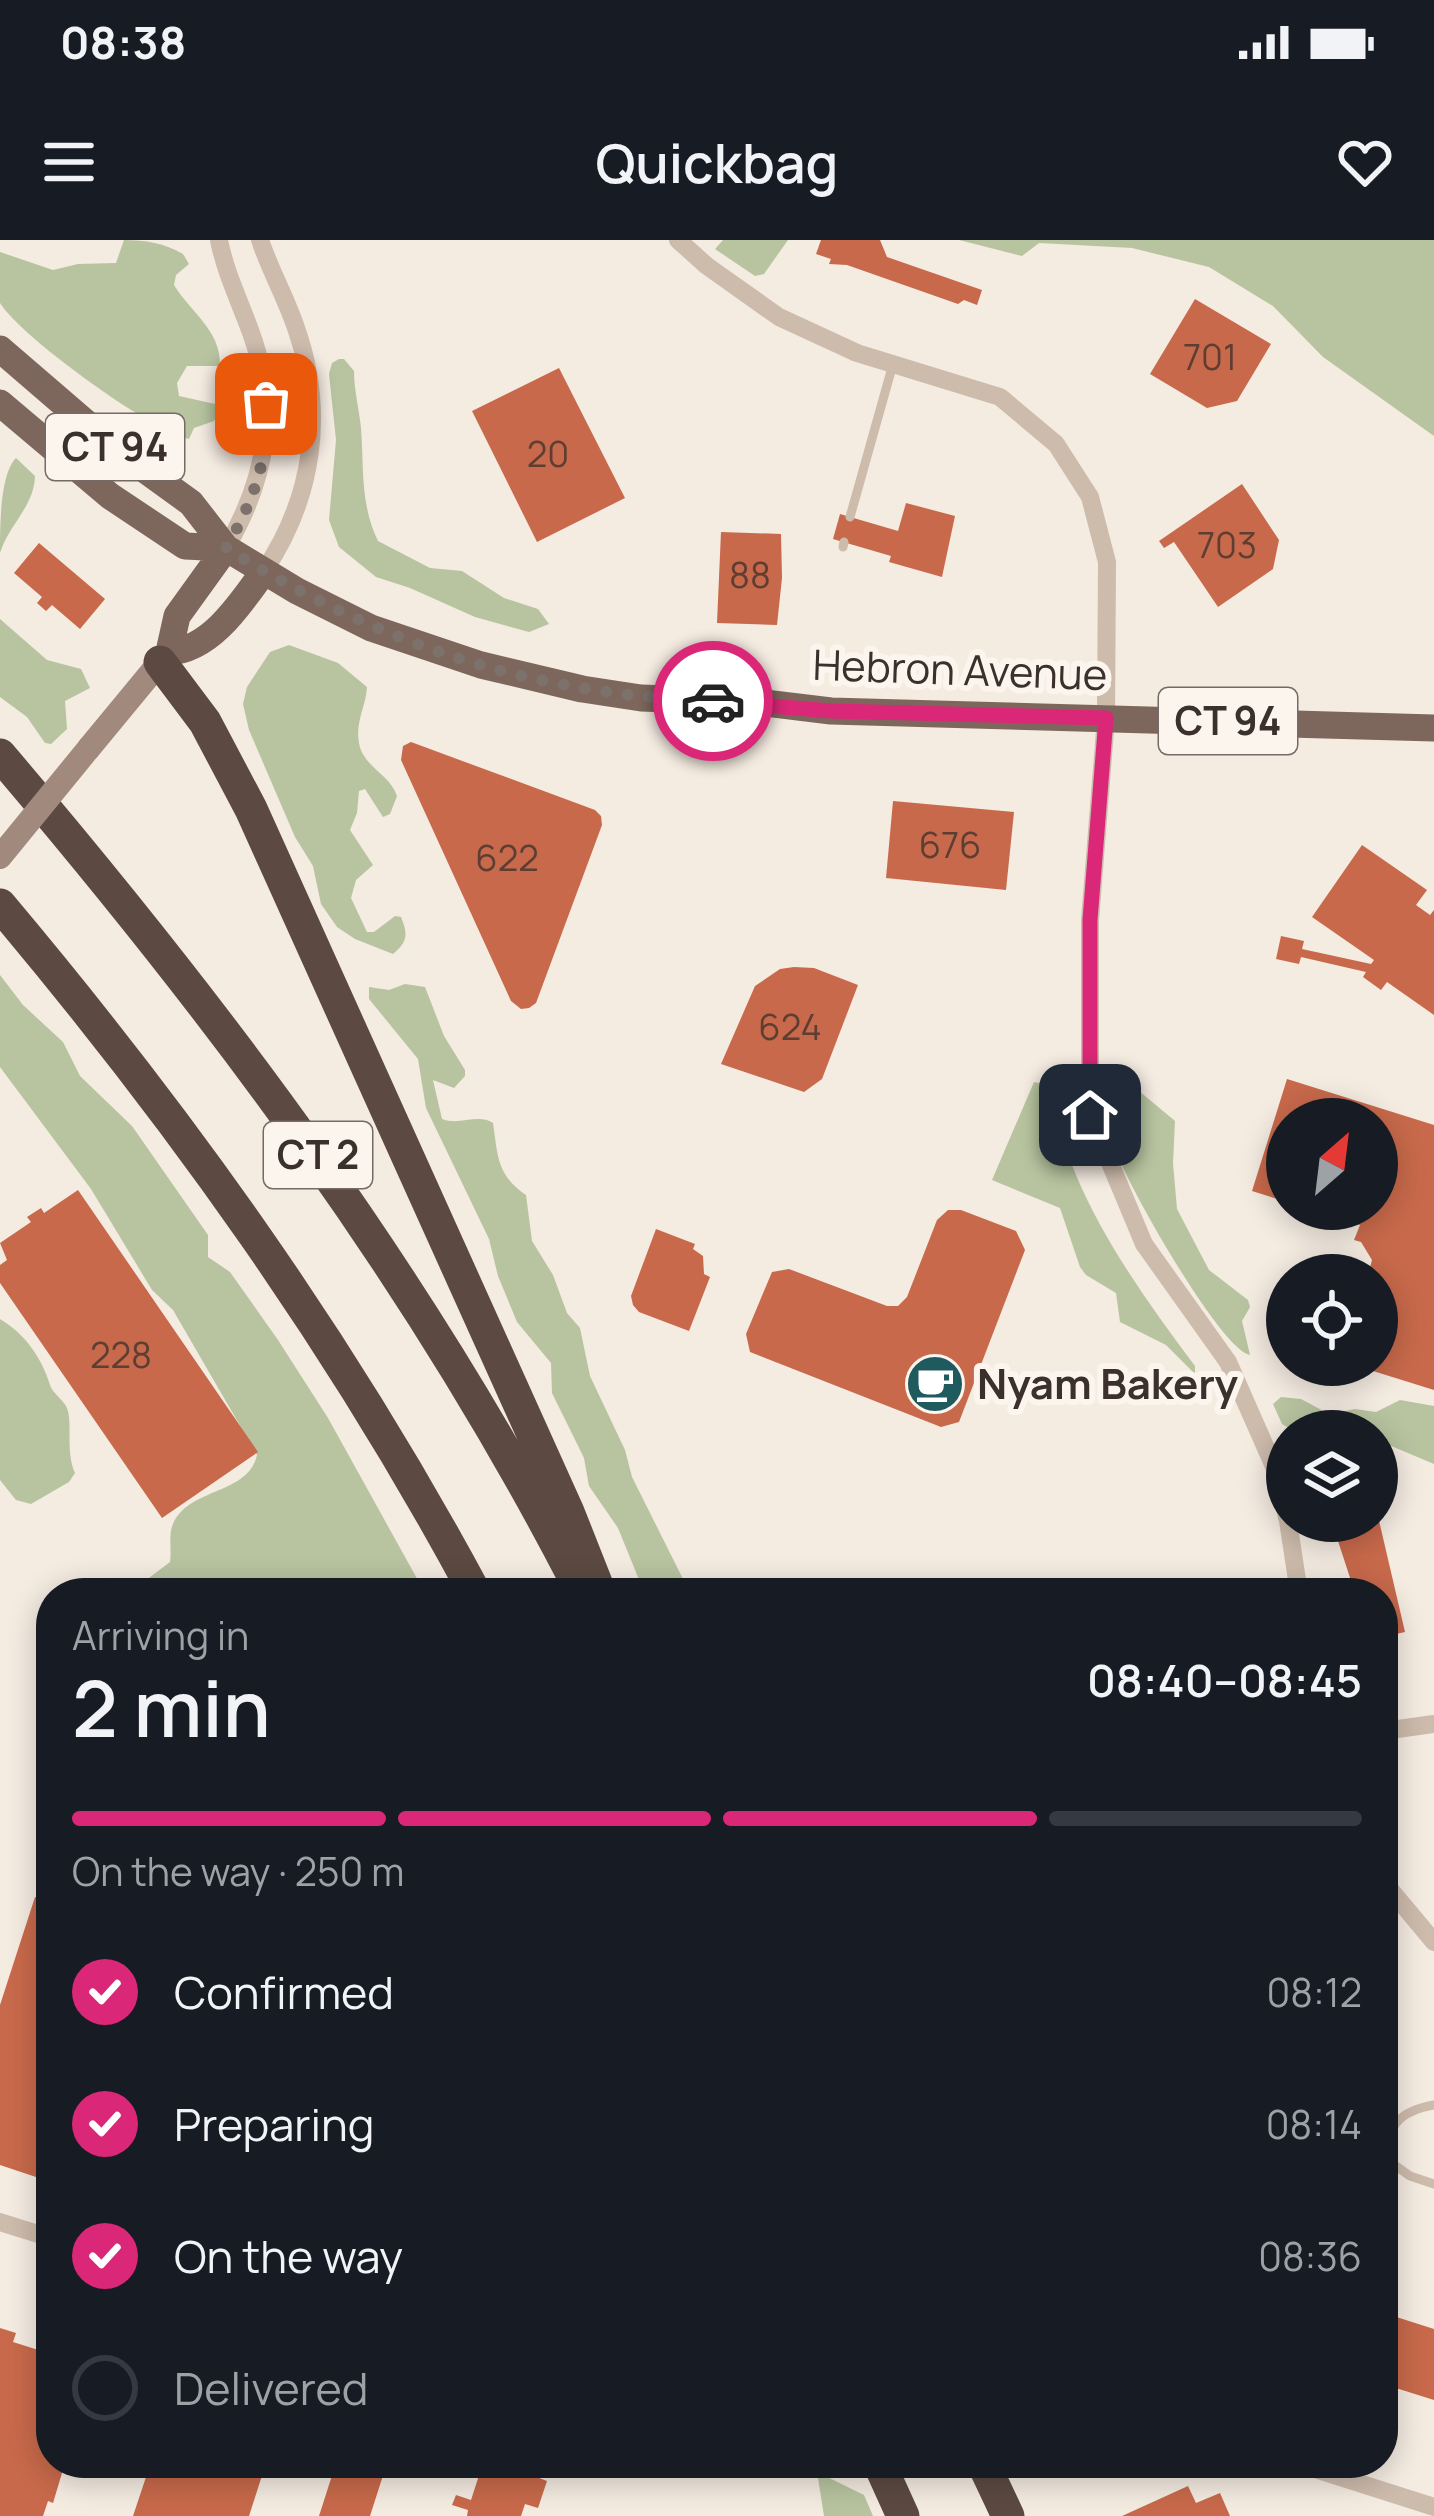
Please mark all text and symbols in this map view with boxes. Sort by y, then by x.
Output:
text: 08:38 [60,11,186,73]
text: Quickbag [596,125,838,199]
icon: menu [36,129,102,195]
icon: heart [1332,129,1398,195]
house number: 701 [1183,332,1237,381]
pin [215,353,317,455]
icon: bag [233,371,299,437]
road number: CT 94 [46,414,184,480]
house number: 20 [527,429,569,478]
house number: 703 [1197,520,1257,569]
house number: 88 [729,550,771,599]
street label: Hebron Avenue [812,635,1108,703]
courier [653,641,773,761]
icon: car [680,668,746,734]
road number: CT 94 [1159,688,1297,754]
house number: 676 [919,820,981,869]
house number: 622 [475,833,539,882]
house number: 624 [758,1002,822,1051]
pin [1039,1064,1141,1166]
icon: home [1057,1082,1123,1148]
north arrow [1266,1098,1398,1230]
map controls [1266,1098,1398,1542]
road number: CT 2 [264,1122,372,1188]
button: locate [1266,1254,1398,1386]
house number: 228 [90,1330,152,1379]
cafe icon: Nyam Bakery [904,1353,966,1415]
place label: Nyam Bakery [977,1354,1238,1412]
button: layers [1266,1410,1398,1542]
text: Arriving in [72,1608,249,1662]
text: 08:40–08:45 [1087,1649,1362,1711]
text: 2 min [72,1654,271,1760]
text: On the way · 250 m [72,1844,404,1898]
icon: check [72,1959,138,2025]
text: Confirmed [174,1961,394,2023]
text: 08:12 [1266,1965,1362,2019]
icon: check [72,2091,138,2157]
text: Preparing [174,2093,374,2155]
text: 08:14 [1266,2097,1362,2151]
icon: check [72,2223,138,2289]
text: On the way [174,2225,403,2287]
text: 08:36 [1258,2229,1362,2283]
text: Delivered [174,2357,369,2419]

